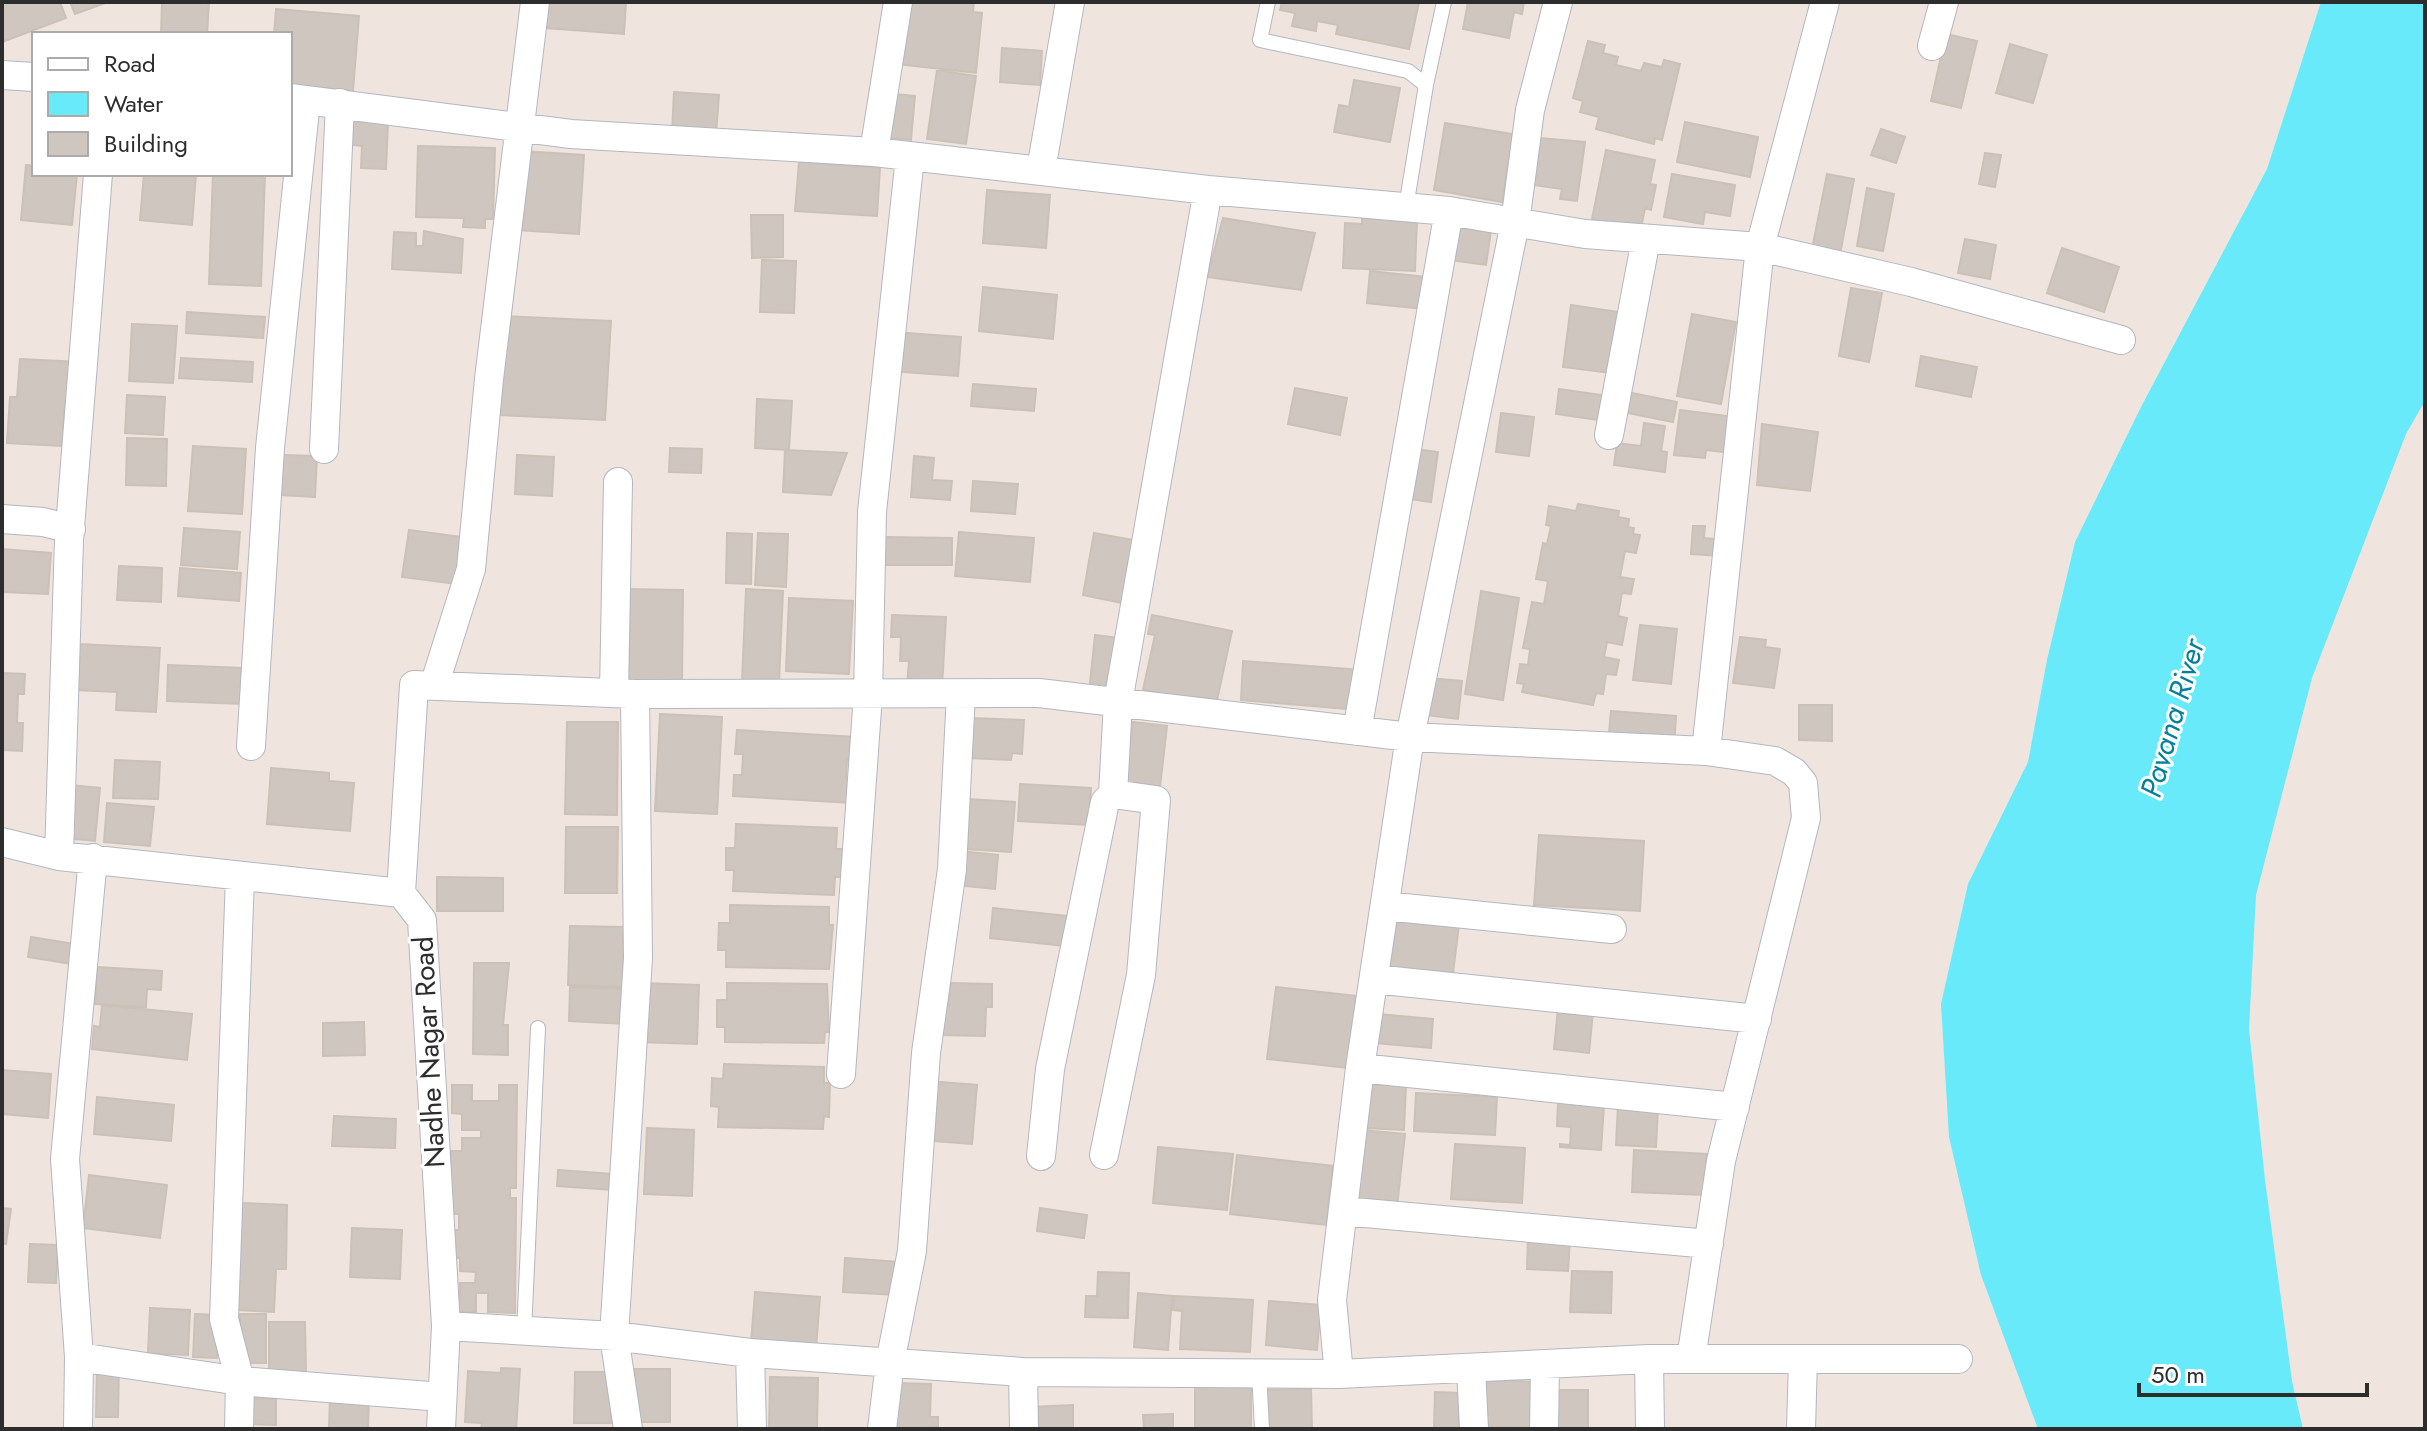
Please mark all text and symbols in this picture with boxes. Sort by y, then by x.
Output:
legend [32,32,292,176]
text: Road [104,46,156,81]
text: Water [104,86,164,121]
text: Building [104,126,188,161]
water label: Pavana River [2129,632,2216,802]
street label: Nadhe Nagar Road [402,935,456,1169]
scale bar [2139,1347,2367,1397]
text: 50 m [2151,1357,2205,1392]

